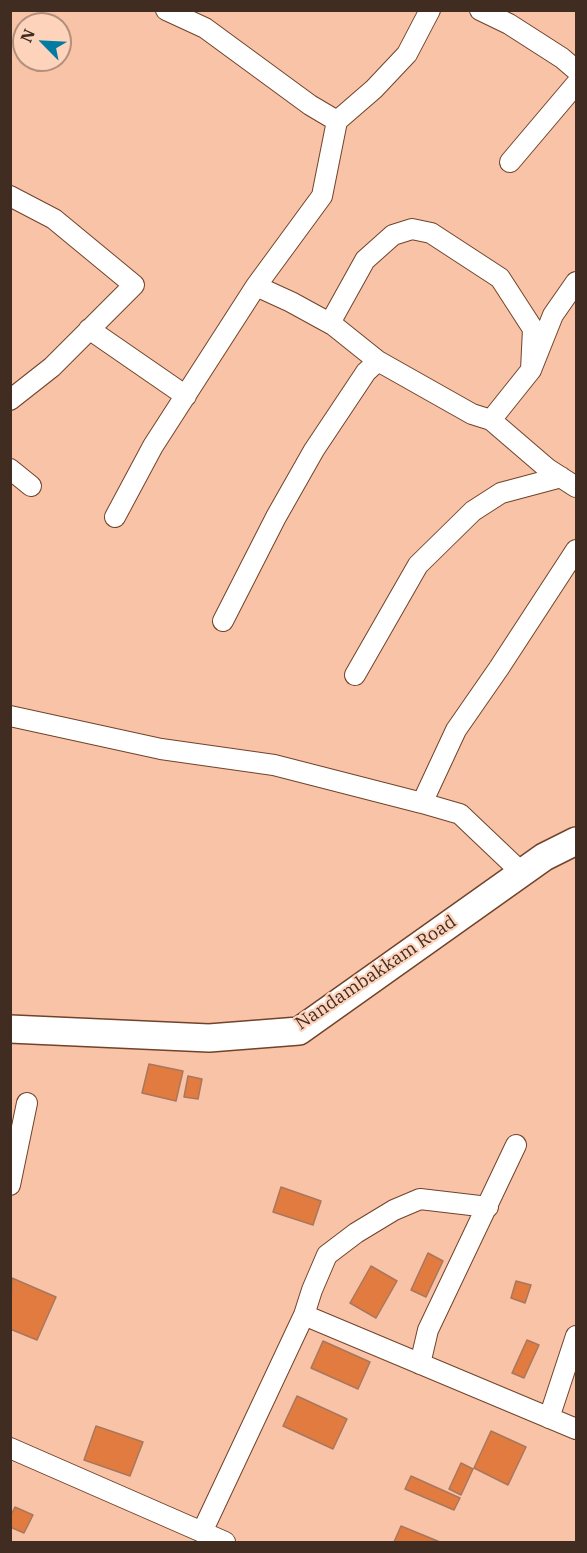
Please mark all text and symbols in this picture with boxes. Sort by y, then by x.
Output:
north arrow [12,12,72,72]
text: N [16,26,39,45]
street label: Nandambakkam Road [292,911,460,1035]

